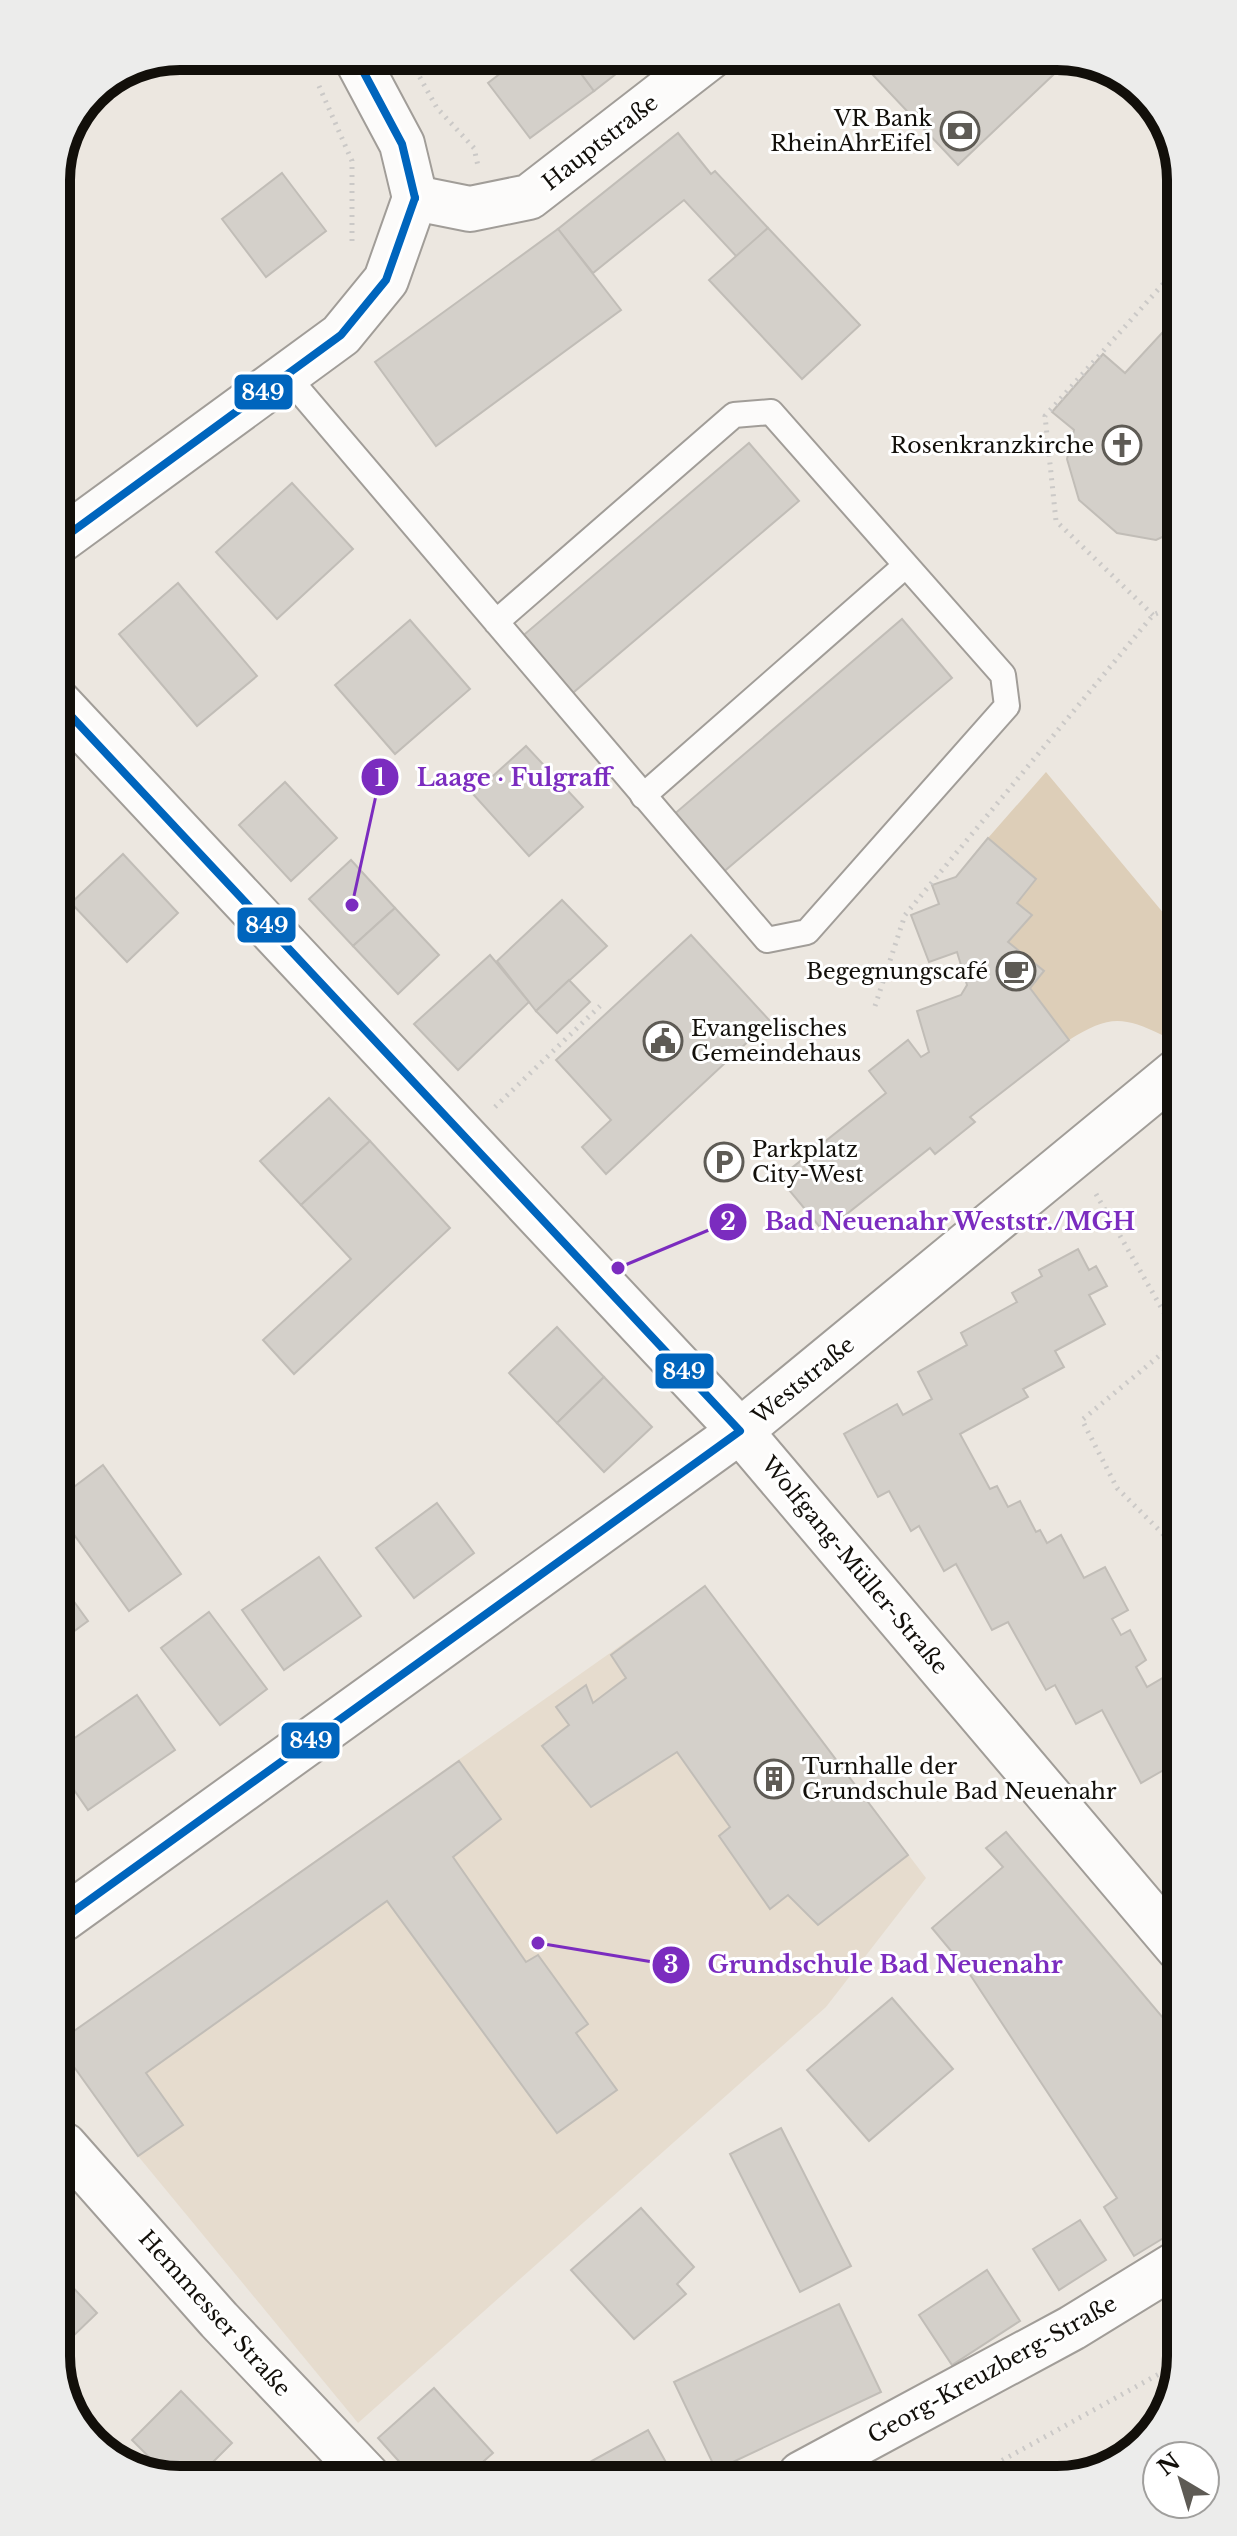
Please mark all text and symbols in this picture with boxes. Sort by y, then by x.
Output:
street label: Hauptstraße [537,89,663,196]
place label: VR Bank RheinAhrEifel [770,105,932,157]
bank icon: VR Bank RheinAhrEifel [939,110,981,152]
line badge: 849 [233,373,294,411]
text: 849 [241,379,285,406]
church icon: Rosenkranzkirche [1101,424,1143,466]
place label: Rosenkranzkirche [890,432,1094,459]
callout: Laage · Fulgraff [360,753,627,801]
text: 1 [375,763,385,792]
text: Laage · Fulgraff [417,763,615,792]
line badge: 849 [236,906,297,944]
text: 849 [245,912,289,939]
cafe icon: Begegnungscafé [995,950,1037,992]
place label: Begegnungscafé [806,958,988,985]
place label: Evangelisches Gemeindehaus [691,1015,861,1067]
public building icon: Evangelisches Gemeindehaus [642,1020,684,1062]
place label: Parkplatz City-West [752,1136,864,1188]
parking icon: Parkplatz City-West [703,1141,745,1183]
callout: Bad Neuenahr Weststr./MGH [708,1198,1151,1246]
text: 2 [720,1207,736,1236]
text: Bad Neuenahr Weststr./MGH [765,1207,1135,1236]
street label: Weststraße [746,1331,860,1430]
line badge: 849 [654,1352,715,1390]
text: 849 [662,1358,706,1385]
street label: Wolfgang-Müller-Straße [755,1450,954,1680]
line badge: 849 [280,1721,341,1760]
text: 849 [289,1727,333,1754]
place label: Turnhalle der Grundschule Bad Neuenahr [802,1753,1117,1805]
building icon: Turnhalle der Grundschule Bad Neuenahr [753,1758,795,1800]
callout: Grundschule Bad Neuenahr [651,1941,1078,1989]
text: 3 [663,1950,679,1979]
text: Grundschule Bad Neuenahr [707,1950,1063,1979]
street label: Hemmesser Straße [133,2225,296,2402]
street label: Georg-Kreuzberg-Straße [863,2290,1121,2449]
north arrow [1141,2440,1221,2520]
text: N [1153,2447,1186,2482]

